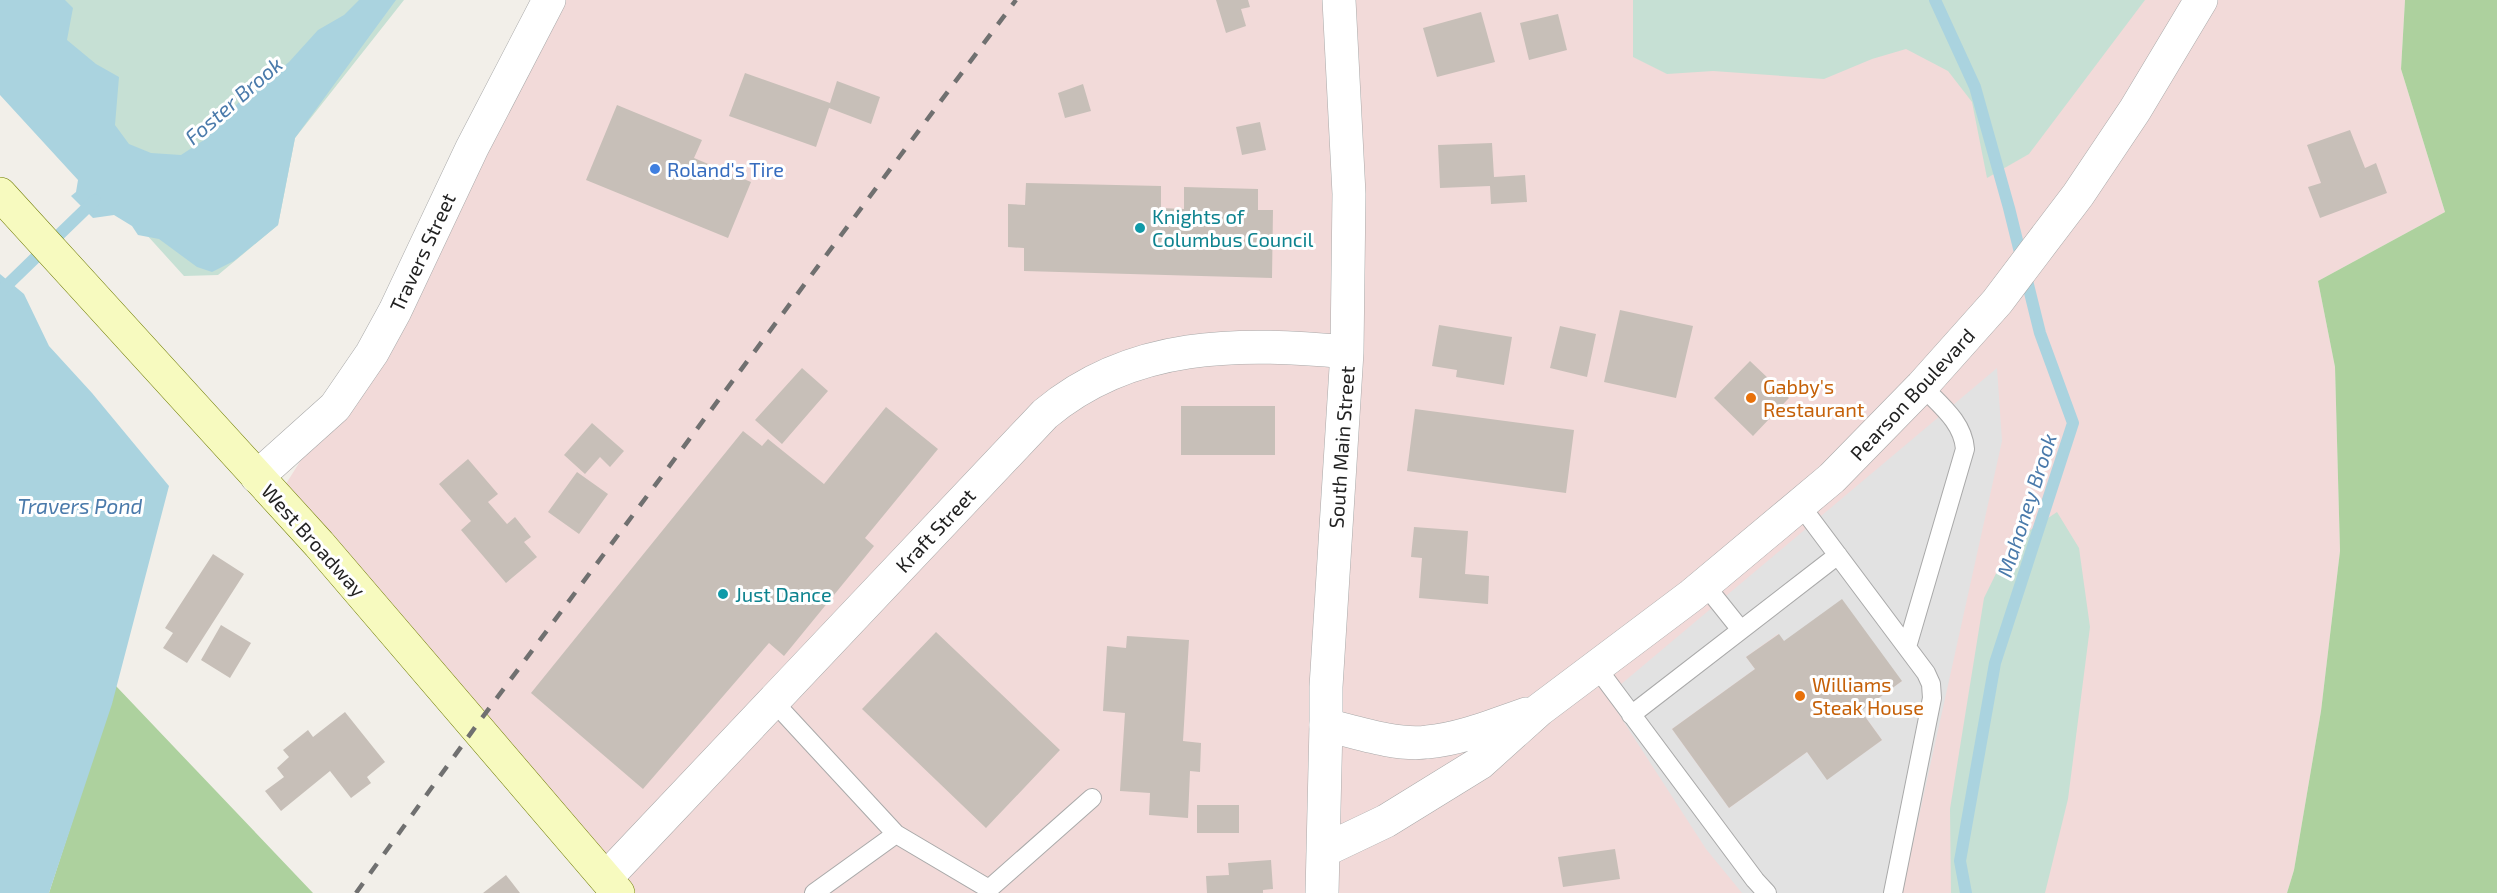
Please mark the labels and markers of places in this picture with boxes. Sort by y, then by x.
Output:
place label: Roland's Tire [667,157,784,181]
marker: Roland's Tire [648,162,662,176]
place label: Knights of Columbus Council [1152,204,1314,251]
marker: Knights of Columbus Council [1133,221,1147,235]
place label: Gabby's Restaurant [1763,374,1865,421]
marker: Gabby's Restaurant [1744,391,1758,405]
place label: Just Dance [735,582,832,606]
marker: Just Dance [716,587,730,601]
place label: Williams Steak House [1812,672,1924,719]
marker: Williams Steak House [1793,689,1807,703]

